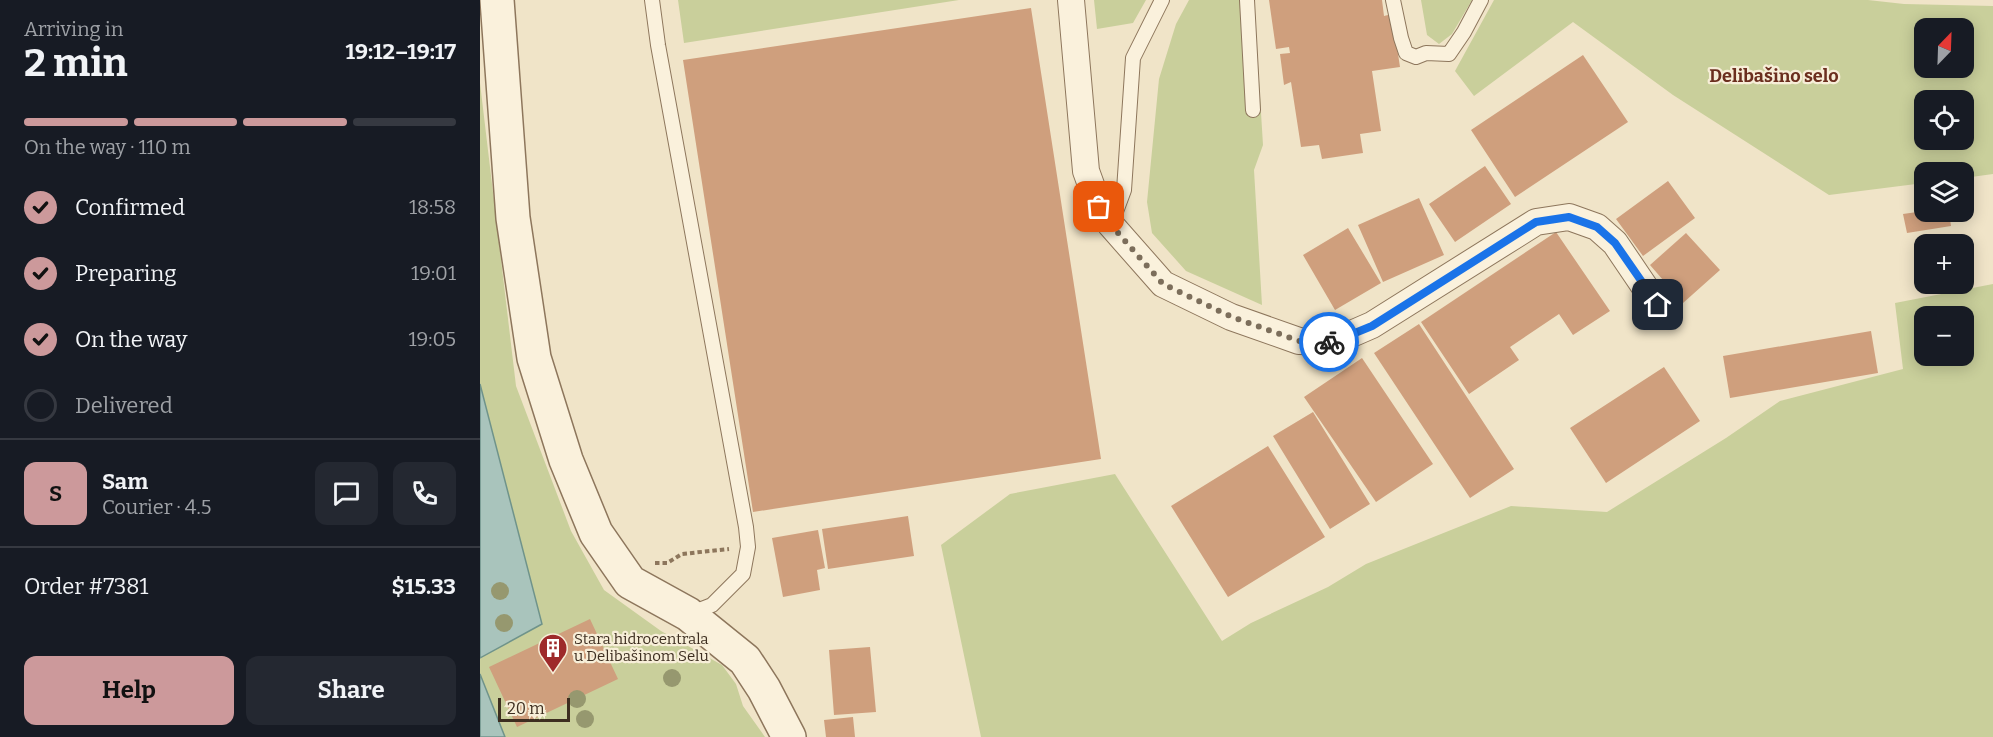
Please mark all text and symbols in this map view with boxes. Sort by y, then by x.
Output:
text: Arriving in [24,17,123,41]
north arrow [1914,18,1974,78]
map controls [1914,18,1974,366]
text: 19:12–19:17 [345,38,456,65]
text: 2 min [24,40,128,86]
district label: Delibašino selo [1709,65,1839,87]
button: locate [1914,90,1974,150]
text: On the way · 110 m [24,135,191,159]
button: layers [1914,162,1974,222]
pin [1073,181,1124,232]
icon: bag [1082,190,1115,223]
icon: check [24,191,57,224]
text: Confirmed [75,194,185,221]
text: 18:58 [409,195,456,219]
button: + [1914,234,1974,294]
icon: check [24,257,57,290]
text: Preparing [75,260,177,287]
text: 19:01 [411,261,456,285]
pin [1632,279,1683,330]
icon: home [1641,288,1674,321]
button: − [1914,306,1974,366]
courier [1299,312,1359,372]
icon: check [24,323,57,356]
text: On the way [75,326,187,353]
icon: bike [1313,326,1346,359]
text: 19:05 [408,327,456,351]
text: Delivered [75,392,173,419]
button: chat [315,462,378,525]
button: phone [393,462,456,525]
text: Sam [102,468,148,495]
text: S [49,480,62,507]
text: Courier · 4.5 [102,495,211,519]
text: Order #7381 [24,573,148,600]
text: $15.33 [391,573,456,600]
place label: Stara hidrocentrala u Delibašinom Selu [574,630,709,665]
building icon: Stara hidrocentrala u Delibašinom Selu [537,632,569,674]
button: Help [24,656,234,725]
button: Share [246,656,456,725]
scale bar [498,695,570,722]
text: 20 m [507,699,544,718]

